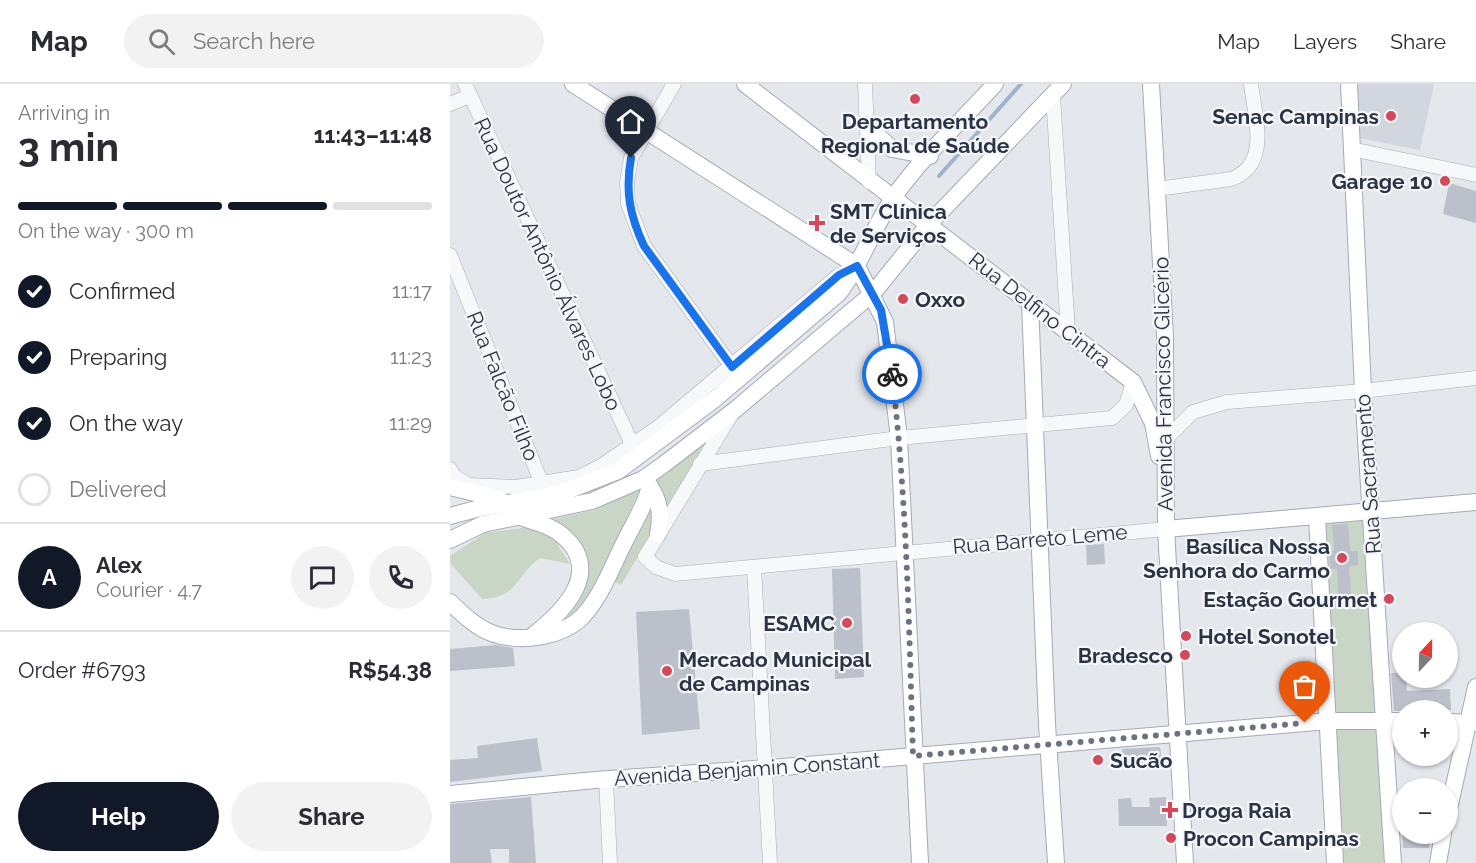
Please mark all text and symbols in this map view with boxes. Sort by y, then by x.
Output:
search box [124,14,544,68]
text: Map [30,25,88,58]
icon: search [145,25,178,58]
text: Search here [193,28,315,54]
text: Map [1217,29,1260,54]
text: Layers [1293,29,1357,54]
text: Share [1390,29,1446,54]
marker: Departamento Regional de Saúde [908,92,922,106]
pin [605,96,656,158]
text: Arriving in [18,101,110,125]
place label: Senac Campinas [1212,104,1379,129]
icon: home [614,105,647,138]
place label: Departamento Regional de Saúde [821,109,1010,158]
marker: Senac Campinas [1384,109,1398,123]
street label: Rua Doutor Antônio Álvares Lobo [469,114,627,414]
text: 11:43–11:48 [314,122,432,148]
text: 3 min [18,124,119,170]
place label: Garage 10 [1331,169,1433,194]
marker: Garage 10 [1438,174,1452,188]
place label: SMT Clínica de Serviços [830,199,947,248]
marker: SMT Clínica de Serviços [808,214,826,232]
text: On the way · 300 m [18,219,194,243]
street label: Rua Delfino Cintra [964,247,1116,373]
street label: Avenida Francisco Glicério [1148,256,1178,512]
icon: check [18,275,51,308]
text: Confirmed [69,278,176,304]
text: 11:17 [392,279,432,303]
place label: Oxxo [915,287,965,312]
marker: Oxxo [896,292,910,306]
street label: Rua Falcão Filho [462,308,544,464]
icon: check [18,341,51,374]
text: Preparing [69,344,167,370]
courier [862,344,922,404]
text: 11:23 [390,345,432,369]
icon: bike [876,358,909,391]
street label: Rua Sacramento [1350,393,1386,555]
icon: check [18,407,51,440]
text: On the way [69,410,183,436]
text: 11:29 [389,411,432,435]
text: Delivered [69,476,167,502]
street label: Rua Barreto Leme [951,519,1129,559]
place label: Basílica Nossa Senhora do Carmo [1143,534,1330,583]
button: chat [291,546,354,609]
button: phone [369,546,432,609]
marker: Basílica Nossa Senhora do Carmo [1335,551,1349,565]
text: Alex [96,552,142,578]
text: A [42,564,57,590]
text: Courier · 4.7 [96,578,202,602]
place label: Estação Gourmet [1203,587,1377,612]
marker: Estação Gourmet [1382,592,1396,606]
place label: ESAMC [763,611,835,636]
marker: ESAMC [840,616,854,630]
north arrow [1392,622,1458,688]
map controls [1392,622,1458,844]
place label: Hotel Sonotel [1198,624,1336,649]
marker: Hotel Sonotel [1179,629,1193,643]
place label: Bradesco [1078,643,1173,668]
place label: Mercado Municipal de Campinas [679,647,872,696]
marker: Bradesco [1178,648,1192,662]
text: Order #6793 [18,657,146,683]
text: R$54.38 [348,657,432,683]
pin [1279,661,1330,723]
marker: Mercado Municipal de Campinas [660,664,674,678]
icon: bag [1288,670,1321,703]
button: + [1392,700,1458,766]
street label: Avenida Benjamin Constant [613,747,881,791]
place label: Sucão [1110,748,1173,773]
marker: Sucão [1091,753,1105,767]
button: − [1392,778,1458,844]
button: Help [18,782,219,851]
button: Share [231,782,432,851]
place label: Droga Raia [1182,798,1291,823]
marker: Droga Raia [1163,803,1177,817]
place label: Procon Campinas [1183,826,1359,851]
marker: Procon Campinas [1164,831,1178,845]

